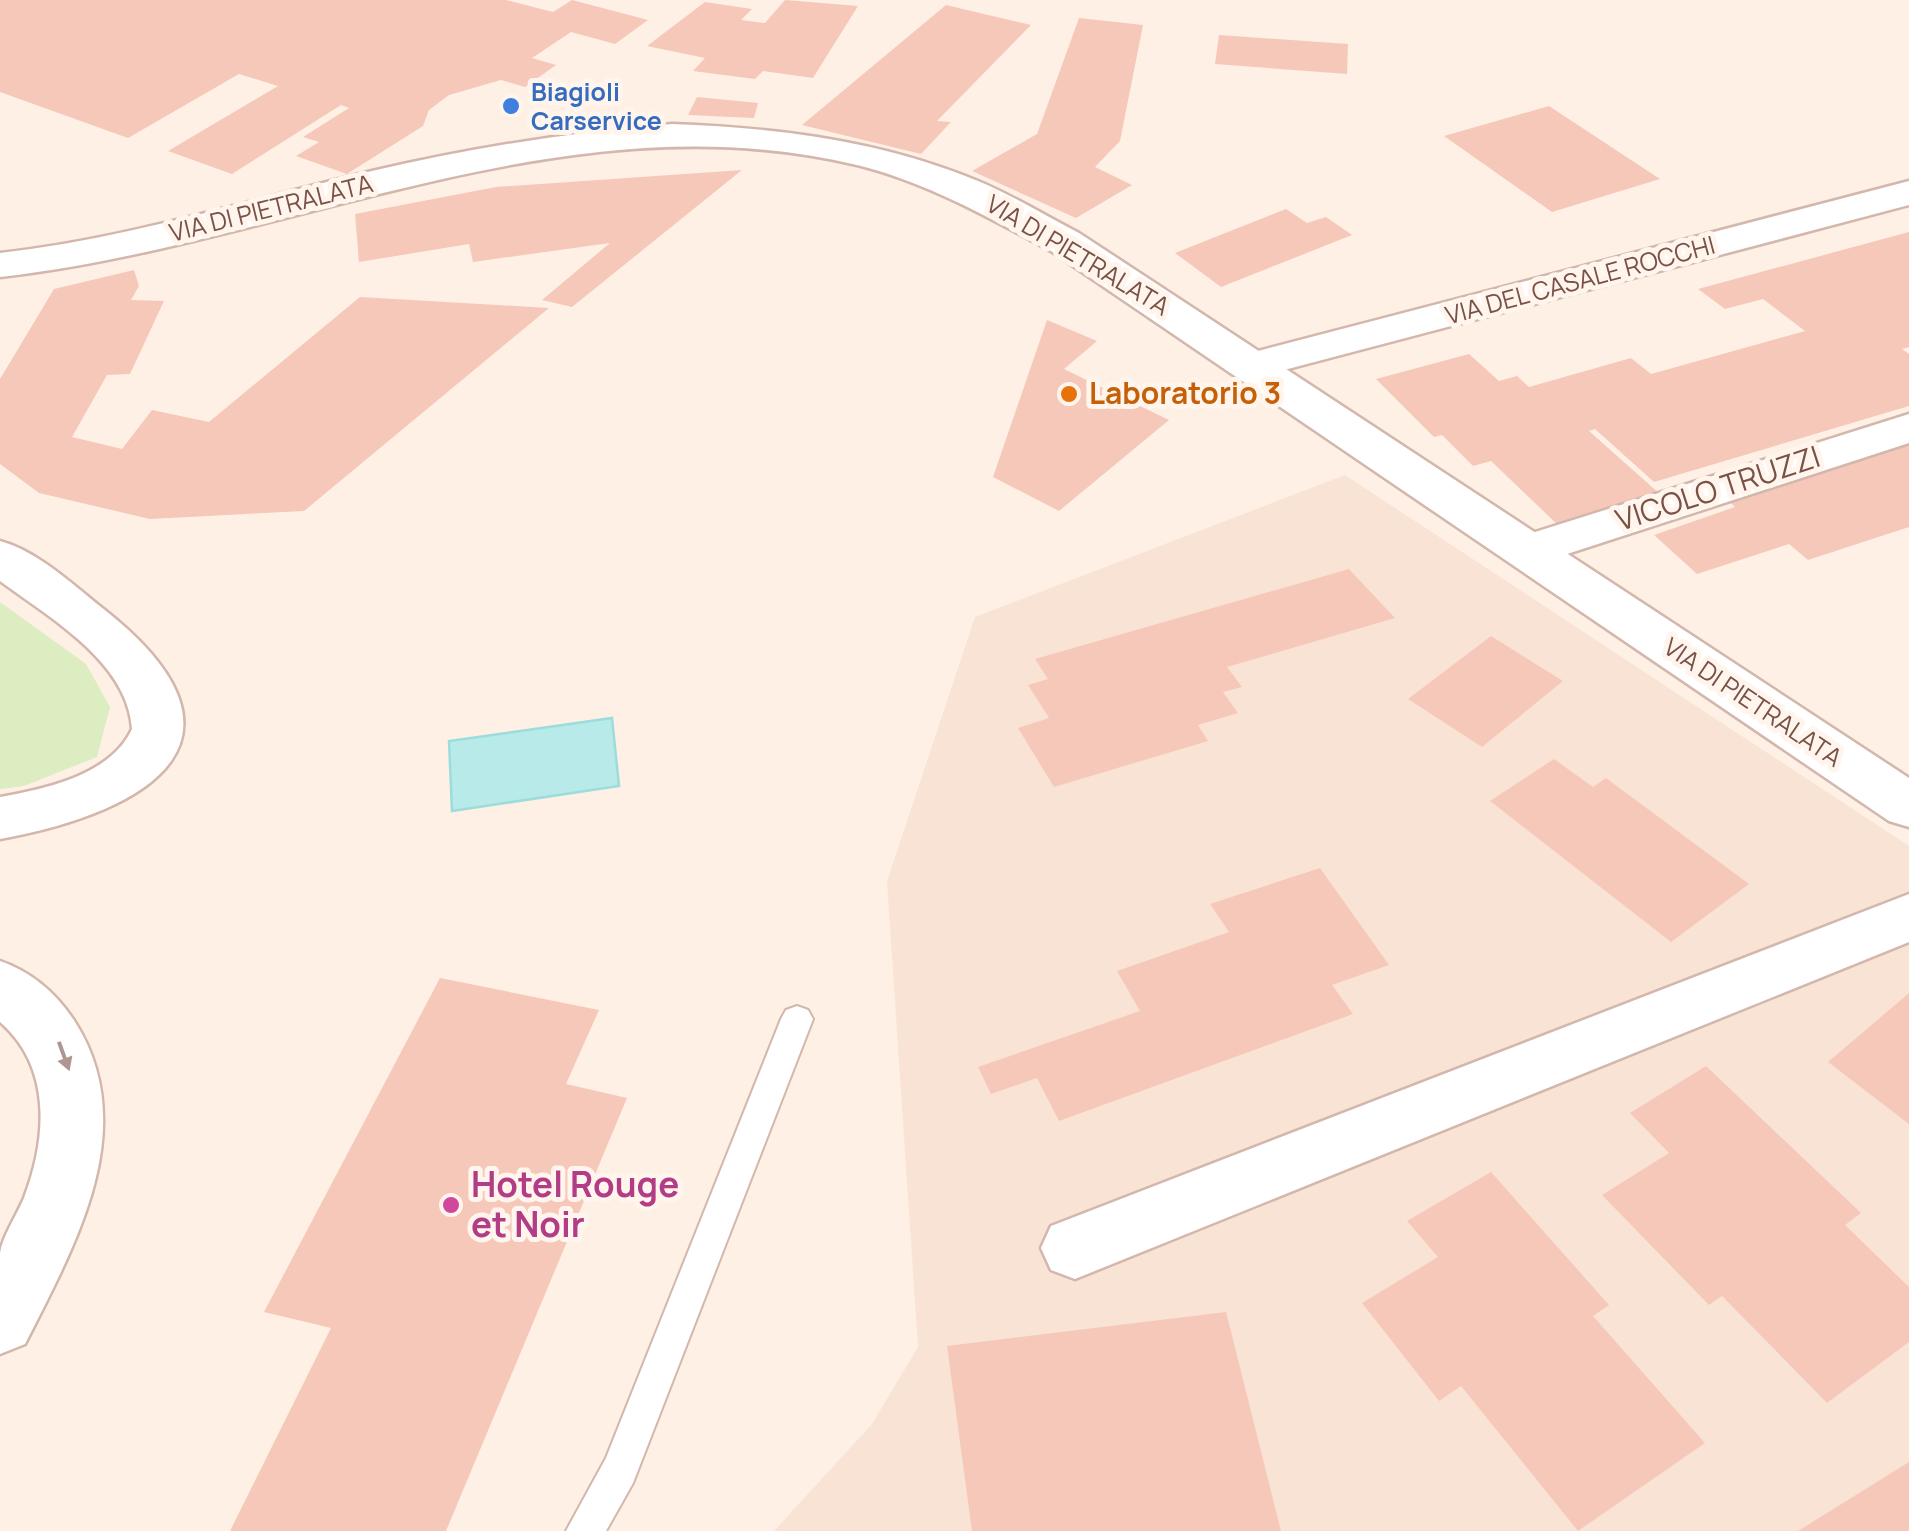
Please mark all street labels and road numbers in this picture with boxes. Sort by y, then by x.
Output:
street label: VIA DI PIETRALATA [166,165,376,250]
street label: VIA DI PIETRALATA [980,186,1177,323]
street label: VIA DEL CASALE ROCCHI [1441,227,1719,332]
street label: VICOLO TRUZZI [1610,435,1825,540]
street label: VIA DI PIETRALATA [1657,629,1850,774]

